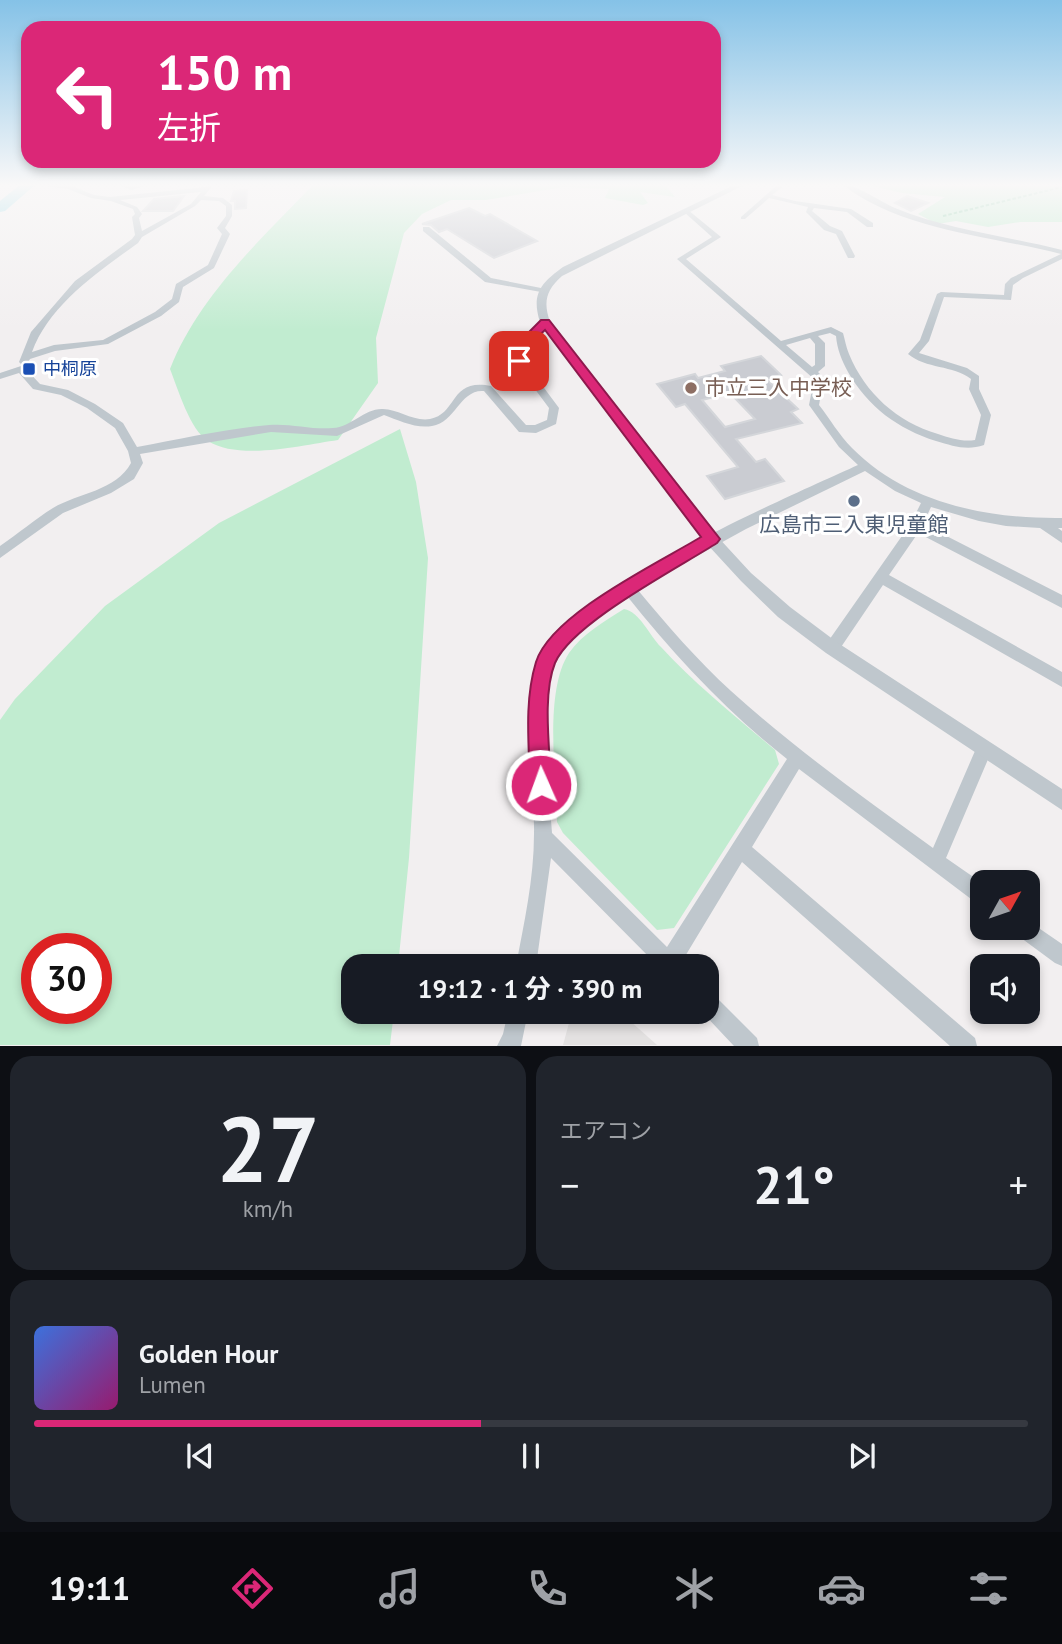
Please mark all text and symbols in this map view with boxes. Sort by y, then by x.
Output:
text: 150 m [157,40,292,104]
icon: left [42,49,133,140]
text: 左折 [157,106,221,148]
pin [489,331,549,391]
icon: arrive [500,342,538,380]
place label: 中桐原 [43,357,97,380]
marker: 中桐原 [21,361,37,377]
place label: 市立三入中学校 [705,374,852,401]
marker: 市立三入中学校 [683,380,699,396]
marker: 広島市三入東児童館 [846,493,862,509]
place label: 広島市三入東児童館 [760,511,949,538]
position arrow [504,748,578,822]
north arrow [970,870,1040,940]
map controls [970,870,1040,1024]
speed limit sign: 30 [21,933,112,1024]
button: sound [970,954,1040,1024]
text: 19:12 · 1 分 · 390 m [418,972,642,1005]
text: 27 [216,1089,320,1207]
text: エアコン [560,1116,652,1145]
text: 21° [753,1151,835,1218]
text: − [560,1160,579,1209]
text: + [1009,1160,1028,1209]
text: km/h [243,1194,293,1223]
text: Golden Hour [139,1337,278,1370]
text: Lumen [139,1370,206,1399]
icon: previous [181,1437,219,1475]
icon: pause [512,1437,550,1475]
icon: next [843,1437,881,1475]
icon: directions [228,1564,277,1613]
icon: music [375,1564,424,1613]
icon: phone [523,1564,572,1613]
icon: climate [670,1564,719,1613]
icon: car [817,1564,866,1613]
icon: filters [964,1564,1013,1613]
text: 19:11 [49,1567,130,1609]

